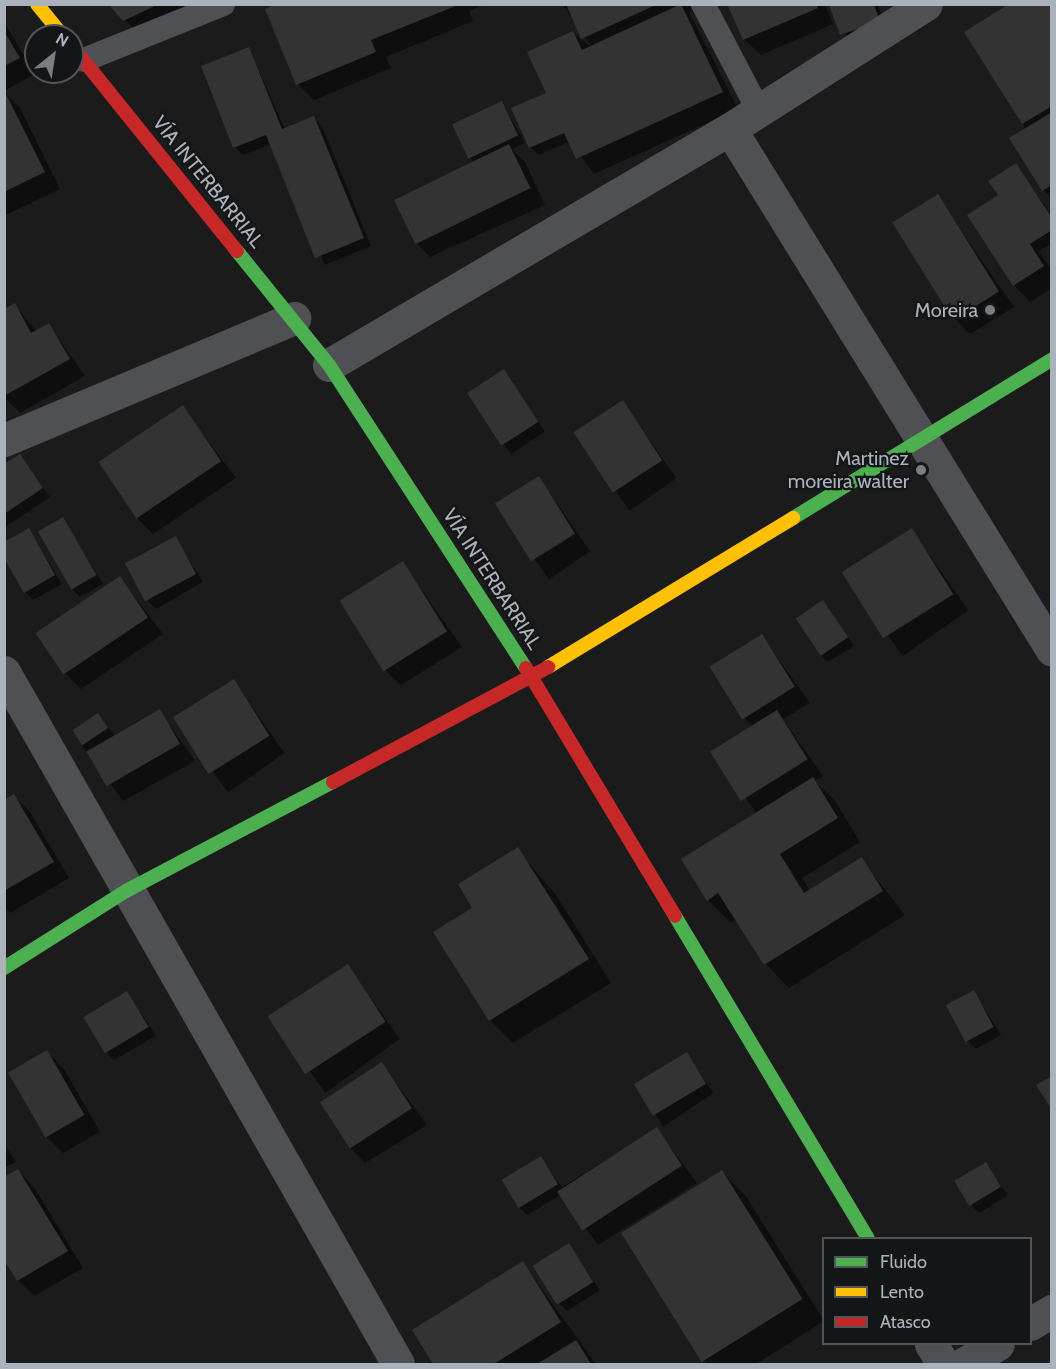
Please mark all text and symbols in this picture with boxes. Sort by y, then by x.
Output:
north arrow [24,24,84,84]
text: N [53,29,72,51]
street label: VÍA INTERBARRIAL [147,111,269,253]
place label: Moreira [915,298,978,322]
marker: Moreira [983,303,997,317]
place label: Martinez moreira walter [788,446,909,493]
marker: Martinez moreira walter [914,463,928,477]
street label: VÍA INTERBARRIAL [438,504,546,654]
legend [822,1237,1032,1345]
text: Fluido [880,1251,927,1273]
text: Lento [880,1281,924,1303]
text: Atasco [880,1311,931,1333]

